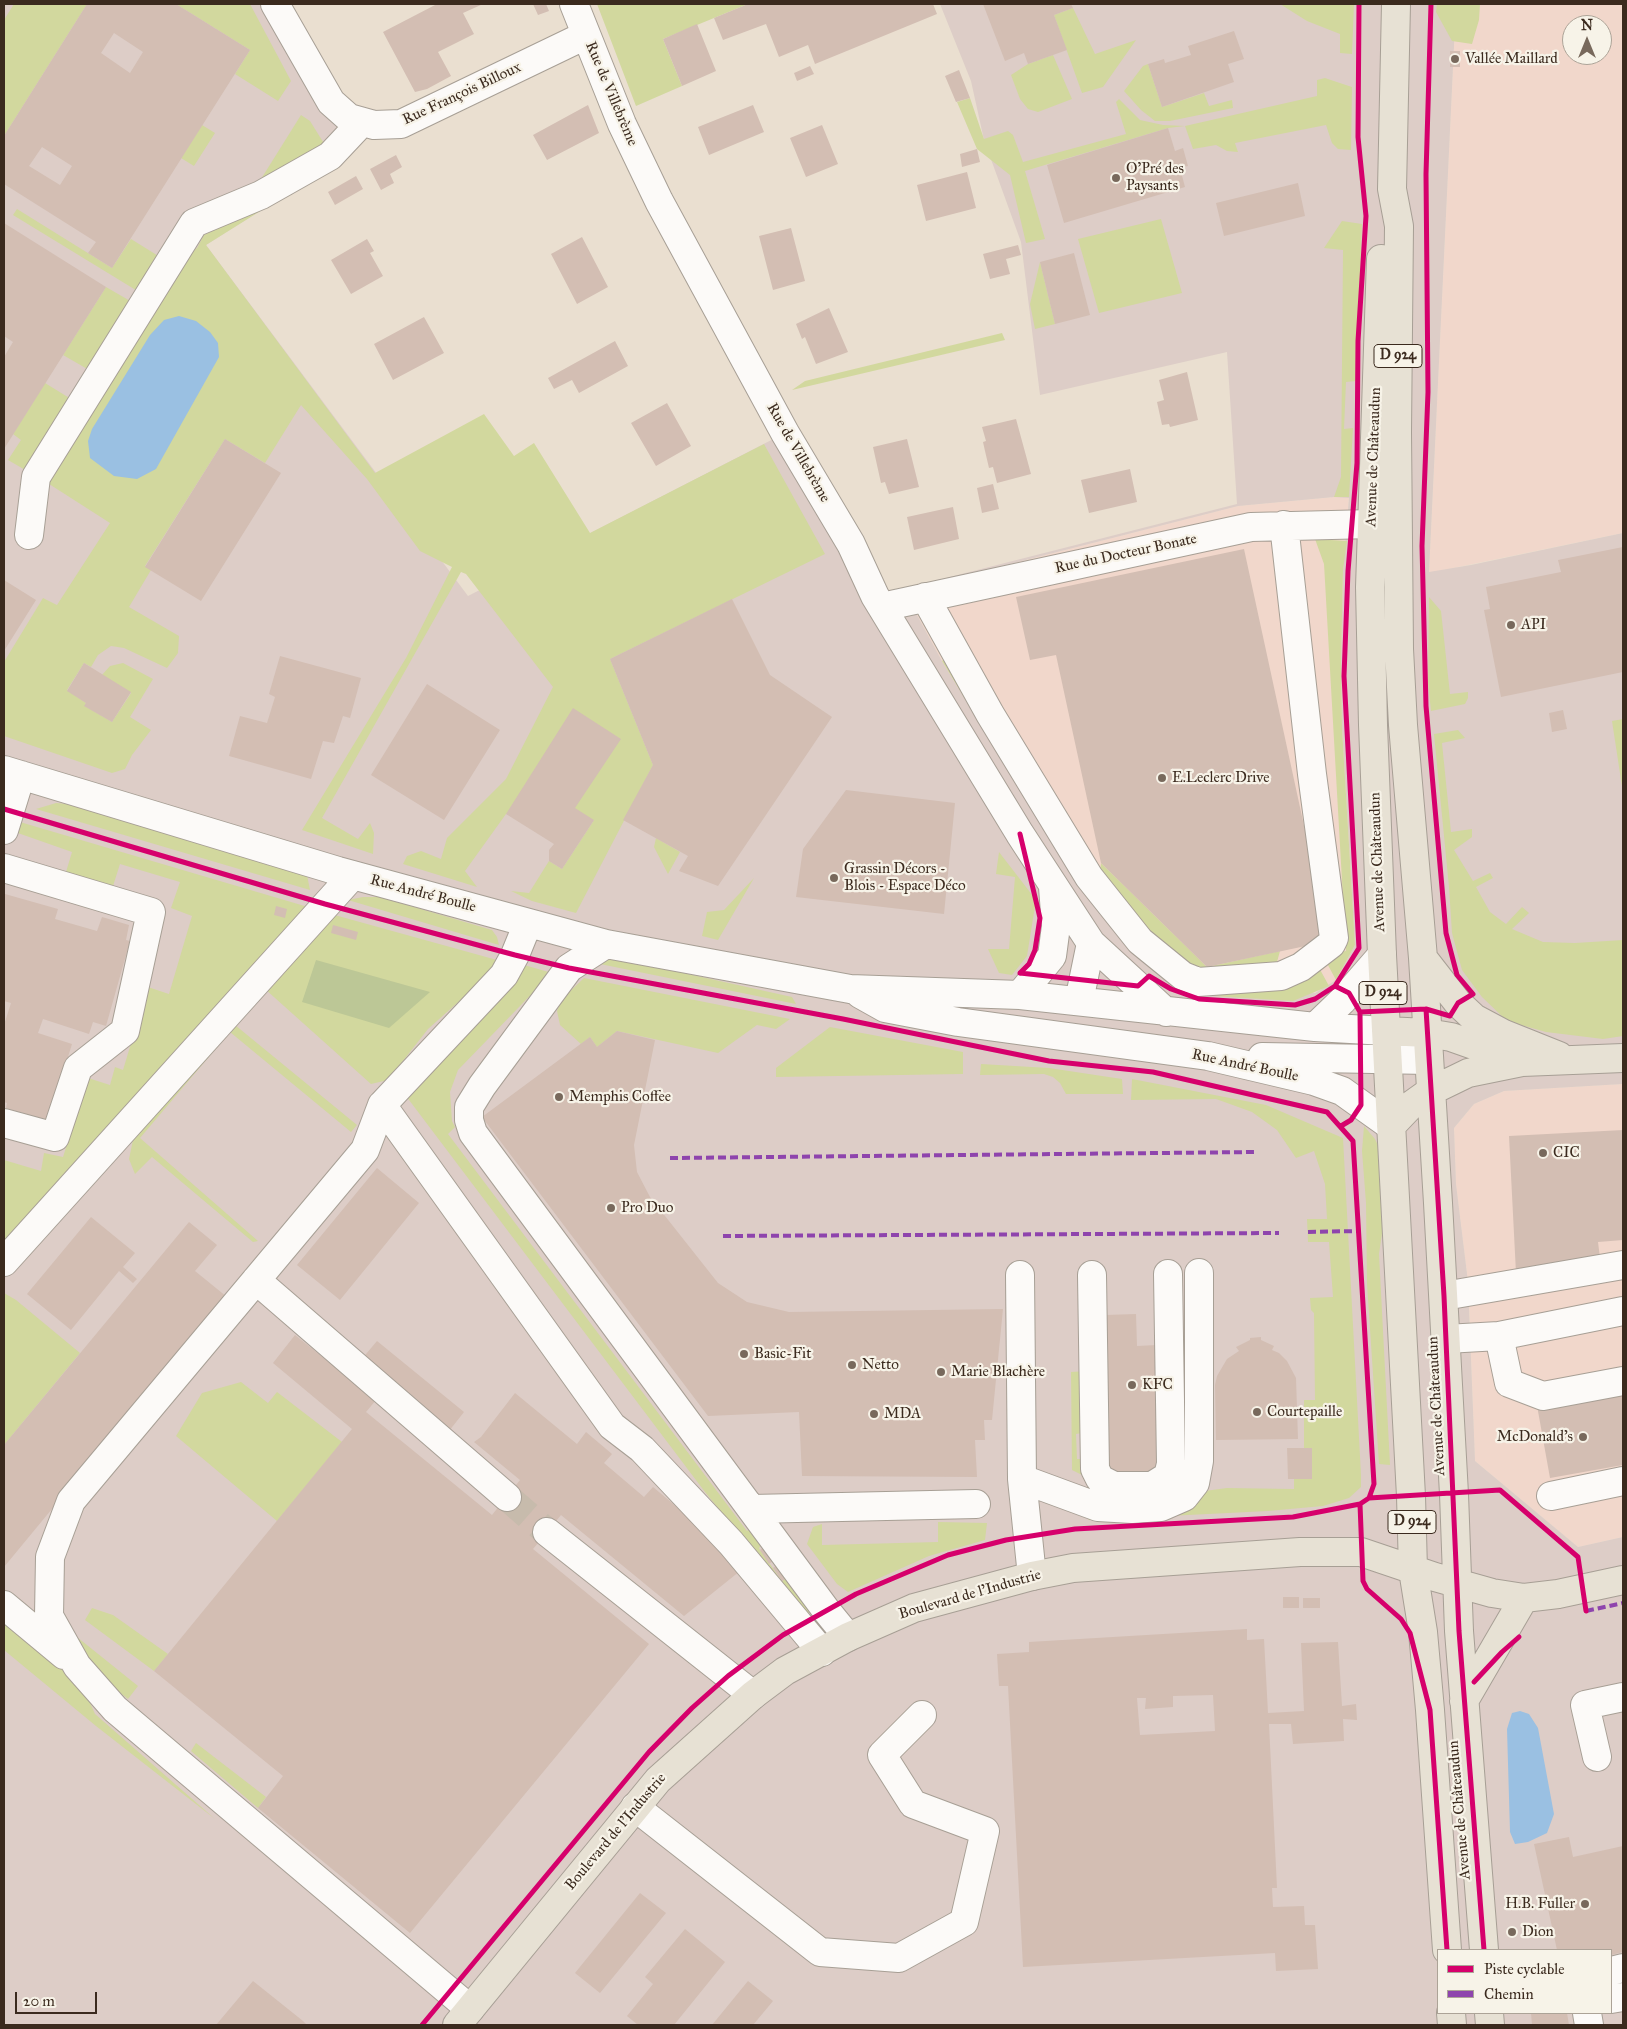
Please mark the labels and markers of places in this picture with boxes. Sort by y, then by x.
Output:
place label: Vallée Maillard [1465,50,1558,68]
marker: Vallée Maillard [1449,53,1461,65]
place label: O'Pré des Paysants [1126,160,1184,195]
marker: O'Pré des Paysants [1110,172,1122,184]
place label: API [1521,616,1546,634]
marker: API [1505,619,1517,631]
place label: E.Leclerc Drive [1172,769,1270,787]
marker: E.Leclerc Drive [1156,772,1168,784]
place label: Grassin Décors - Blois - Espace Déco [844,860,966,895]
marker: Grassin Décors - Blois - Espace Déco [828,872,840,884]
place label: Memphis Coffee [569,1088,671,1106]
marker: Memphis Coffee [553,1091,565,1103]
place label: CIC [1553,1144,1580,1162]
marker: CIC [1537,1147,1549,1159]
place label: Pro Duo [621,1199,673,1217]
marker: Pro Duo [605,1202,617,1214]
place label: Basic-Fit [754,1345,811,1363]
marker: Basic-Fit [738,1348,750,1360]
place label: Netto [862,1356,899,1374]
marker: Netto [846,1359,858,1371]
place label: Marie Blachère [951,1363,1045,1381]
marker: Marie Blachère [935,1366,947,1378]
place label: KFC [1142,1376,1173,1394]
marker: KFC [1126,1379,1138,1391]
place label: Courtepaille [1267,1403,1342,1421]
place label: MDA [884,1405,921,1423]
marker: Courtepaille [1251,1406,1263,1418]
marker: MDA [868,1408,880,1420]
place label: McDonald's [1497,1428,1573,1446]
marker: McDonald's [1577,1431,1589,1443]
place label: H.B. Fuller [1505,1895,1575,1913]
marker: H.B. Fuller [1579,1898,1591,1910]
place label: Dion [1522,1923,1554,1941]
marker: Dion [1506,1926,1518,1938]

